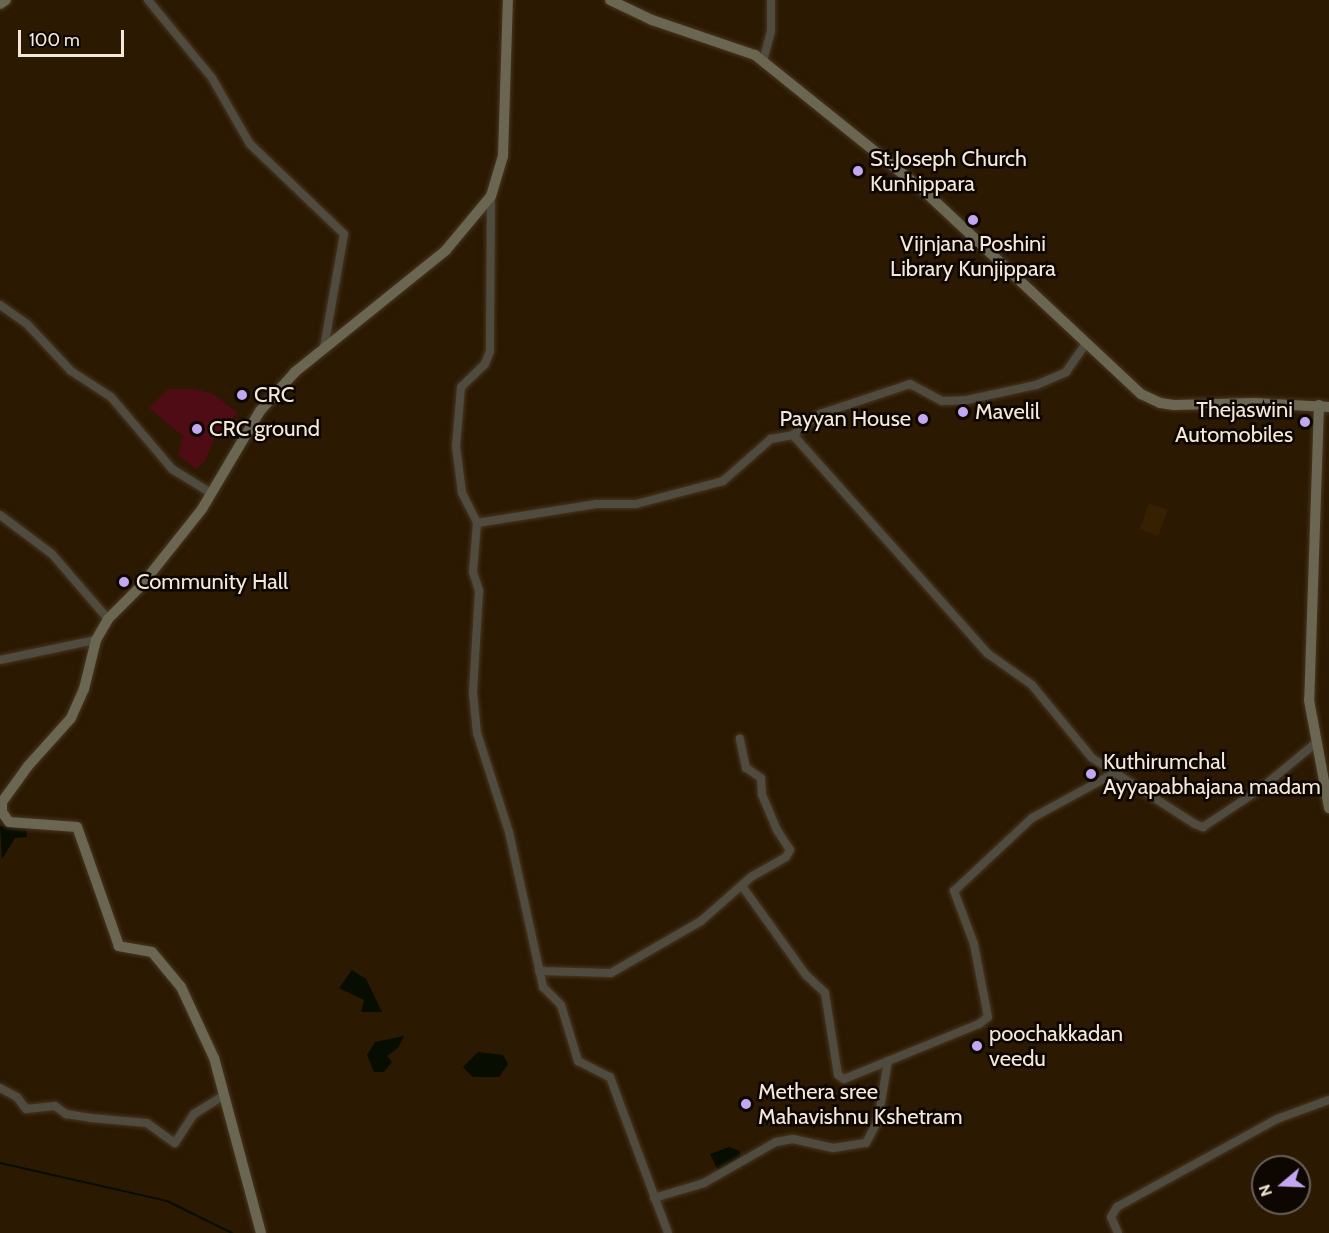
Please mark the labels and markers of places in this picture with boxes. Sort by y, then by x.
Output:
place label: St.Joseph Church Kunhippara [870,145,1027,196]
marker: St.Joseph Church Kunhippara [851,164,865,178]
marker: Vijnjana Poshini Library Kunjippara [966,213,980,227]
place label: Vijnjana Poshini Library Kunjippara [890,230,1056,282]
place label: CRC [254,382,294,408]
marker: CRC [235,388,249,402]
place label: Thejaswini Automobiles [1175,396,1293,448]
place label: Mavelil [975,399,1040,425]
marker: Mavelil [956,405,970,419]
place label: Payyan House [779,406,911,432]
marker: Payyan House [916,412,930,426]
marker: Thejaswini Automobiles [1298,415,1312,429]
place label: CRC ground [209,416,320,442]
marker: CRC ground [190,422,204,436]
place label: Community Hall [136,569,288,595]
marker: Community Hall [117,575,131,589]
place label: Kuthirumchal Ayyapabhajana madam [1103,748,1321,800]
marker: Kuthirumchal Ayyapabhajana madam [1084,767,1098,781]
place label: poochakkadan veedu [989,1020,1123,1072]
marker: poochakkadan veedu [970,1039,984,1053]
place label: Methera sree Mahavishnu Kshetram [758,1078,962,1130]
marker: Methera sree Mahavishnu Kshetram [739,1097,753,1111]

